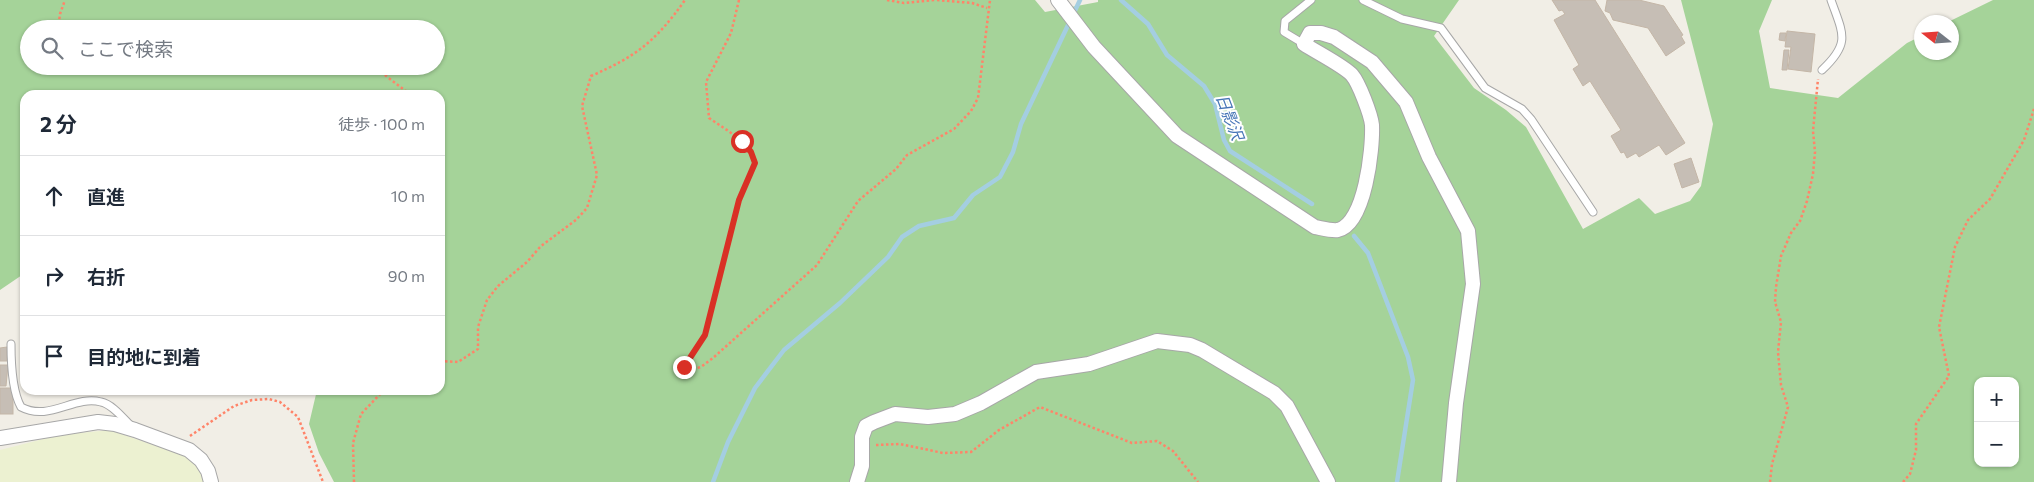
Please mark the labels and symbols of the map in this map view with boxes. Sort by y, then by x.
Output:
north arrow [1914,15,1959,60]
water label: 日影沢 [1213,91,1249,144]
route start [731,130,754,153]
route end [673,356,696,379]

